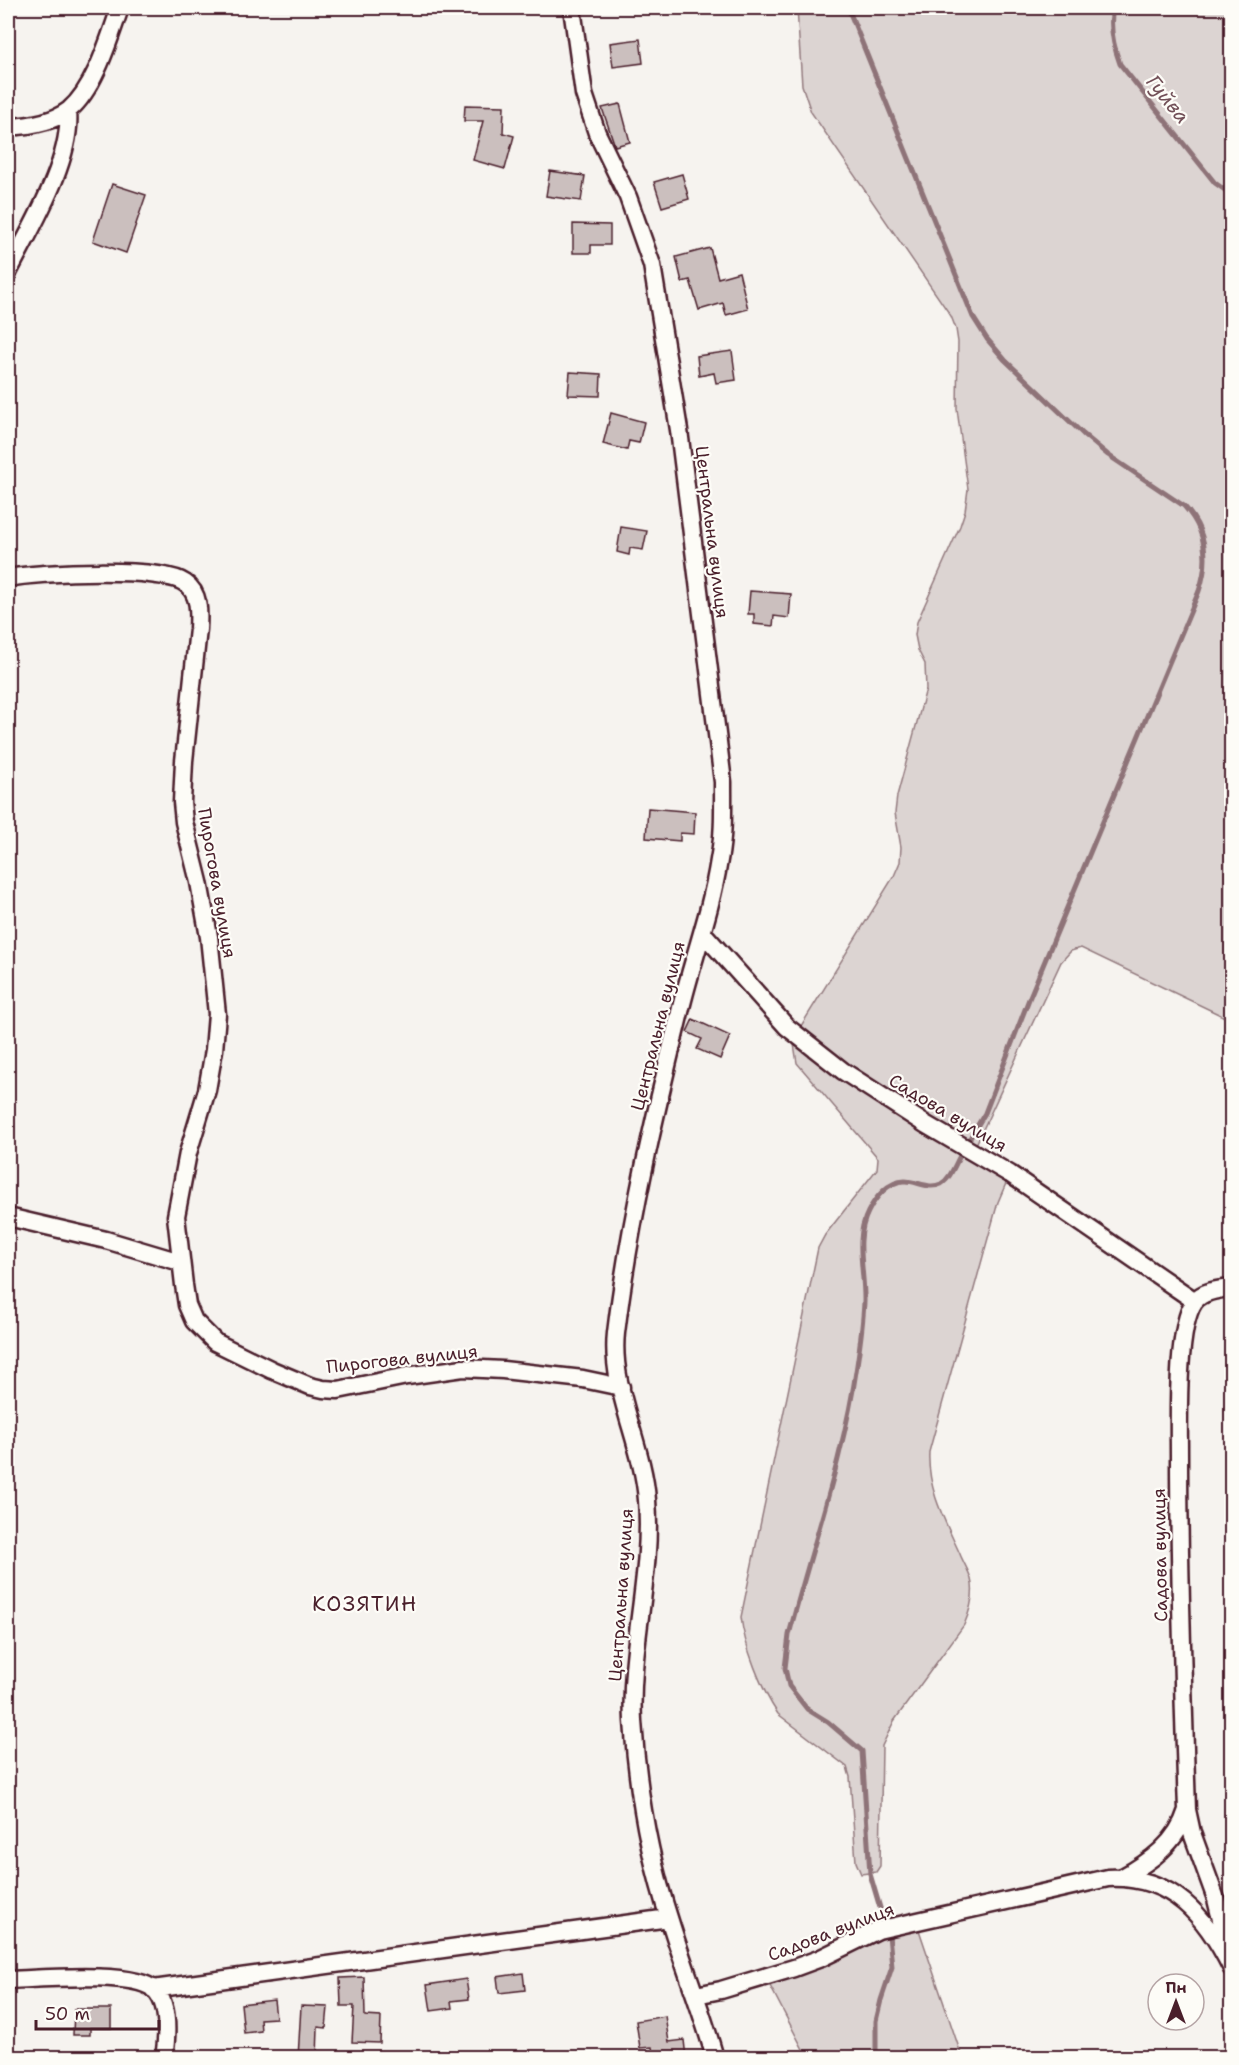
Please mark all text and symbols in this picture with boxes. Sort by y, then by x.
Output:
water label: Гуйва [1140,69,1196,129]
street label: Центральна вулиця [690,444,734,620]
street label: Пирогова вулиця [192,806,242,960]
street label: Центральна вулиця [625,939,691,1113]
street label: Садова вулиця [885,1068,1011,1158]
street label: Пирогова вулиця [325,1339,479,1379]
street label: Садова вулиця [1147,1488,1173,1622]
street label: Центральна вулиця [603,1508,639,1682]
district label: КОЗЯТИН [312,1590,418,1618]
street label: Садова вулиця [764,1897,898,1967]
north arrow [1146,1972,1206,2032]
text: Пн [1165,1977,1187,1998]
scale bar [36,1993,159,2031]
text: 50 m [45,2002,90,2026]

